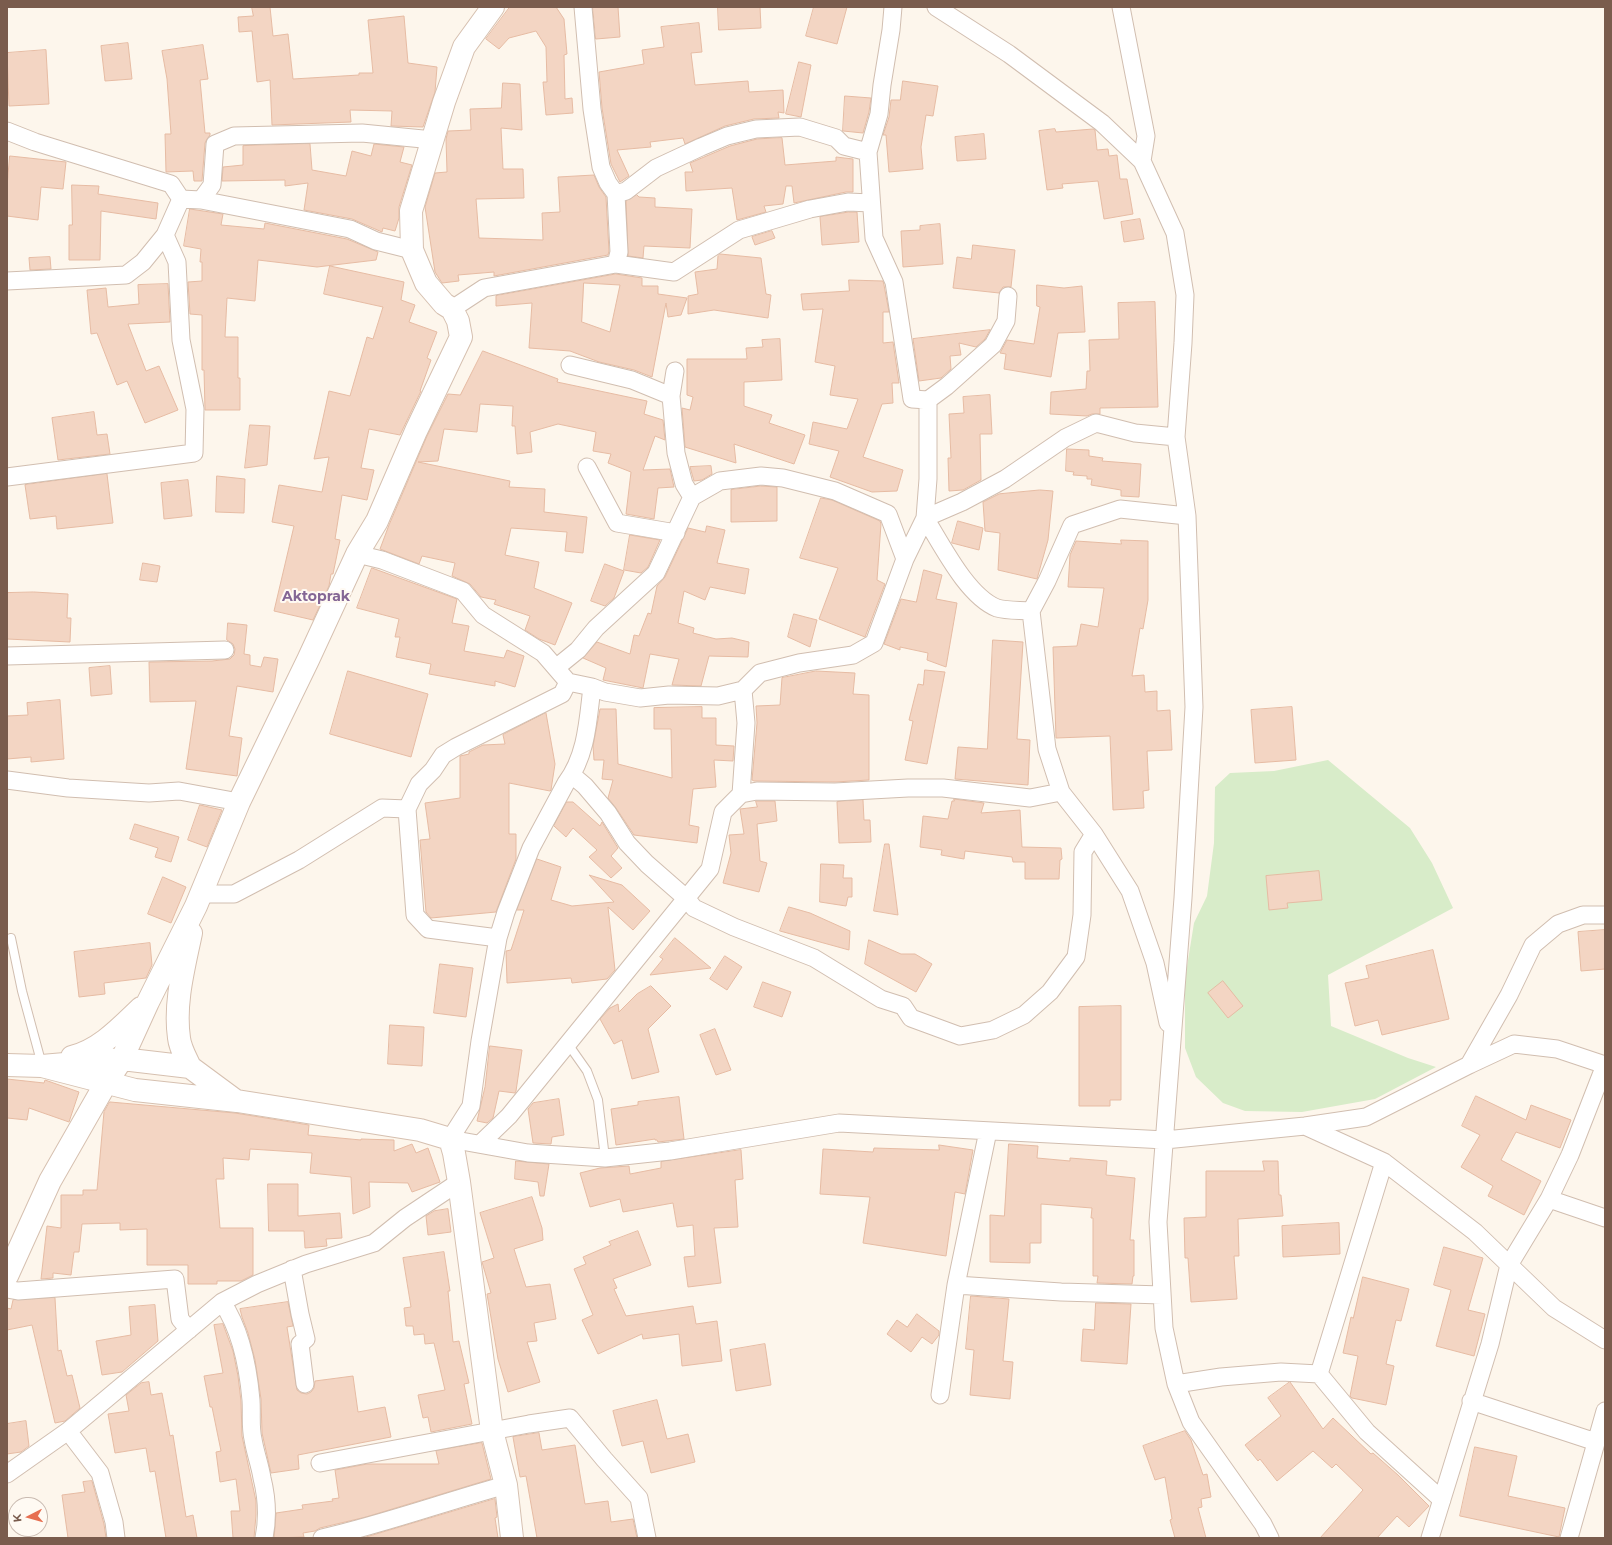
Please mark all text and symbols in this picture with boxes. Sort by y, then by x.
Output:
district label: Aktoprak [282,589,350,605]
north arrow [8,1497,48,1537]
text: K [10,1513,24,1523]

